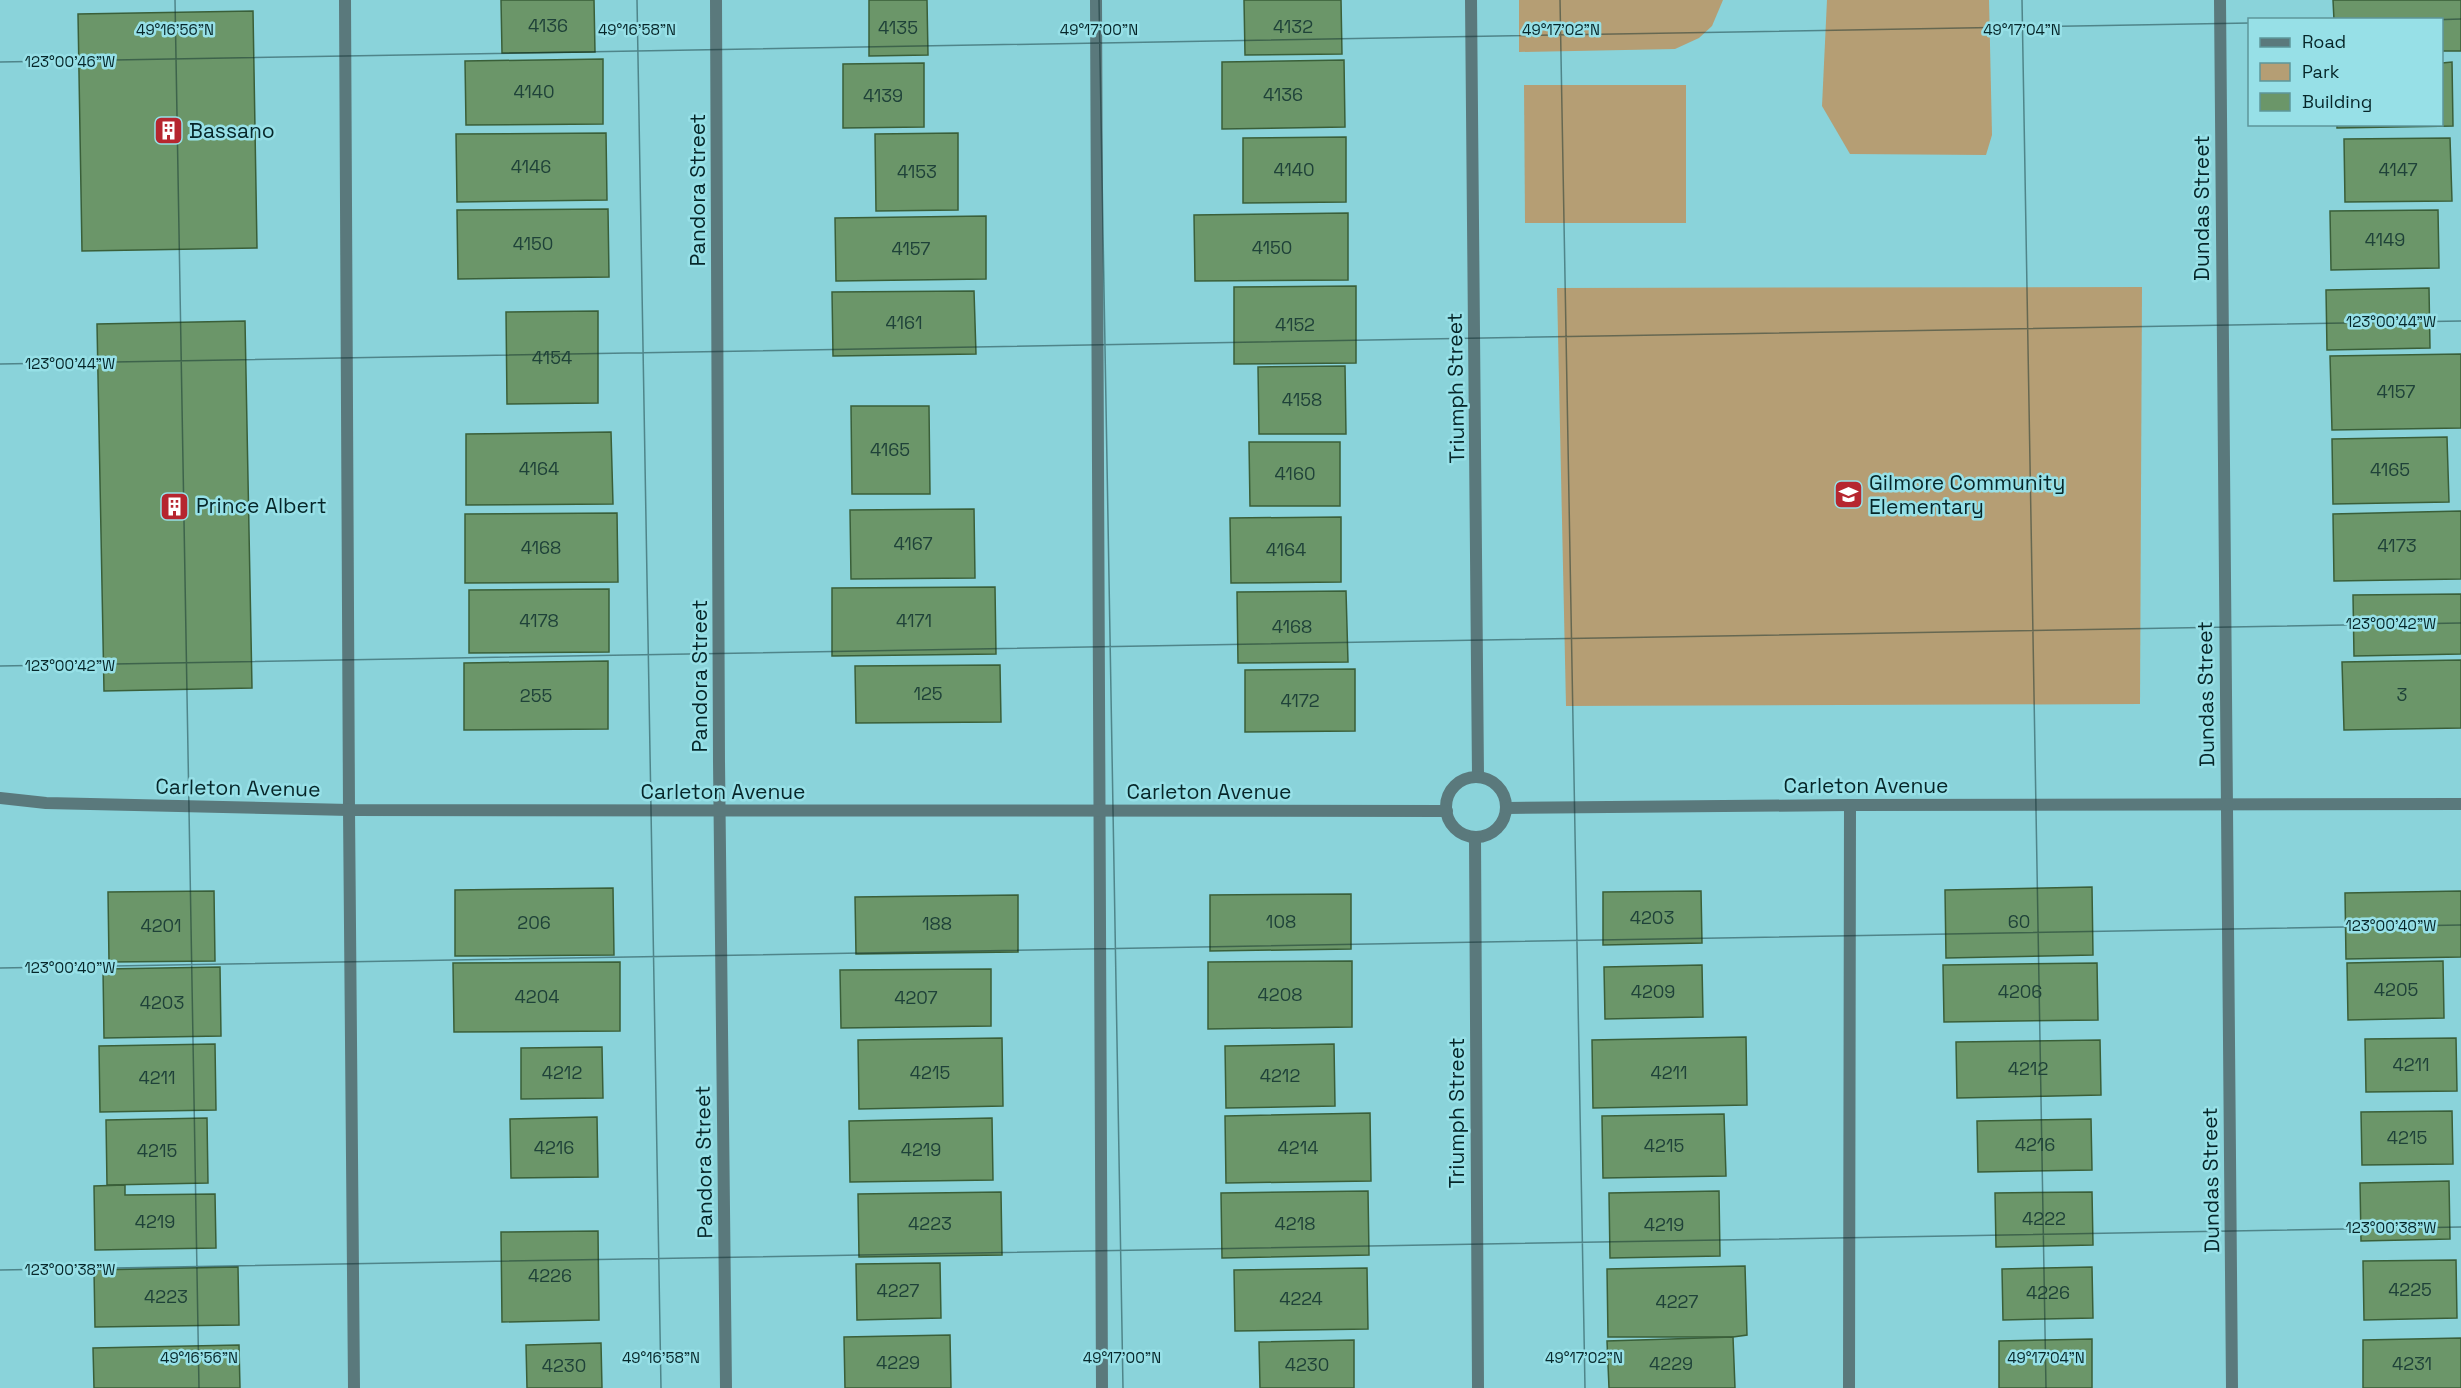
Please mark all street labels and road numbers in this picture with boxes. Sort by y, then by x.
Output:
street label: Pandora Street [684,113,711,267]
street label: Dundas Street [2188,135,2215,281]
street label: Triumph Street [1441,312,1470,464]
street label: Pandora Street [686,599,713,753]
street label: Dundas Street [2191,621,2220,767]
street label: Carleton Avenue [1783,772,1949,799]
street label: Carleton Avenue [155,773,321,802]
street label: Carleton Avenue [640,778,806,805]
street label: Carleton Avenue [1126,778,1292,805]
street label: Triumph Street [1443,1038,1470,1188]
street label: Pandora Street [689,1085,718,1239]
street label: Dundas Street [2196,1107,2225,1253]

